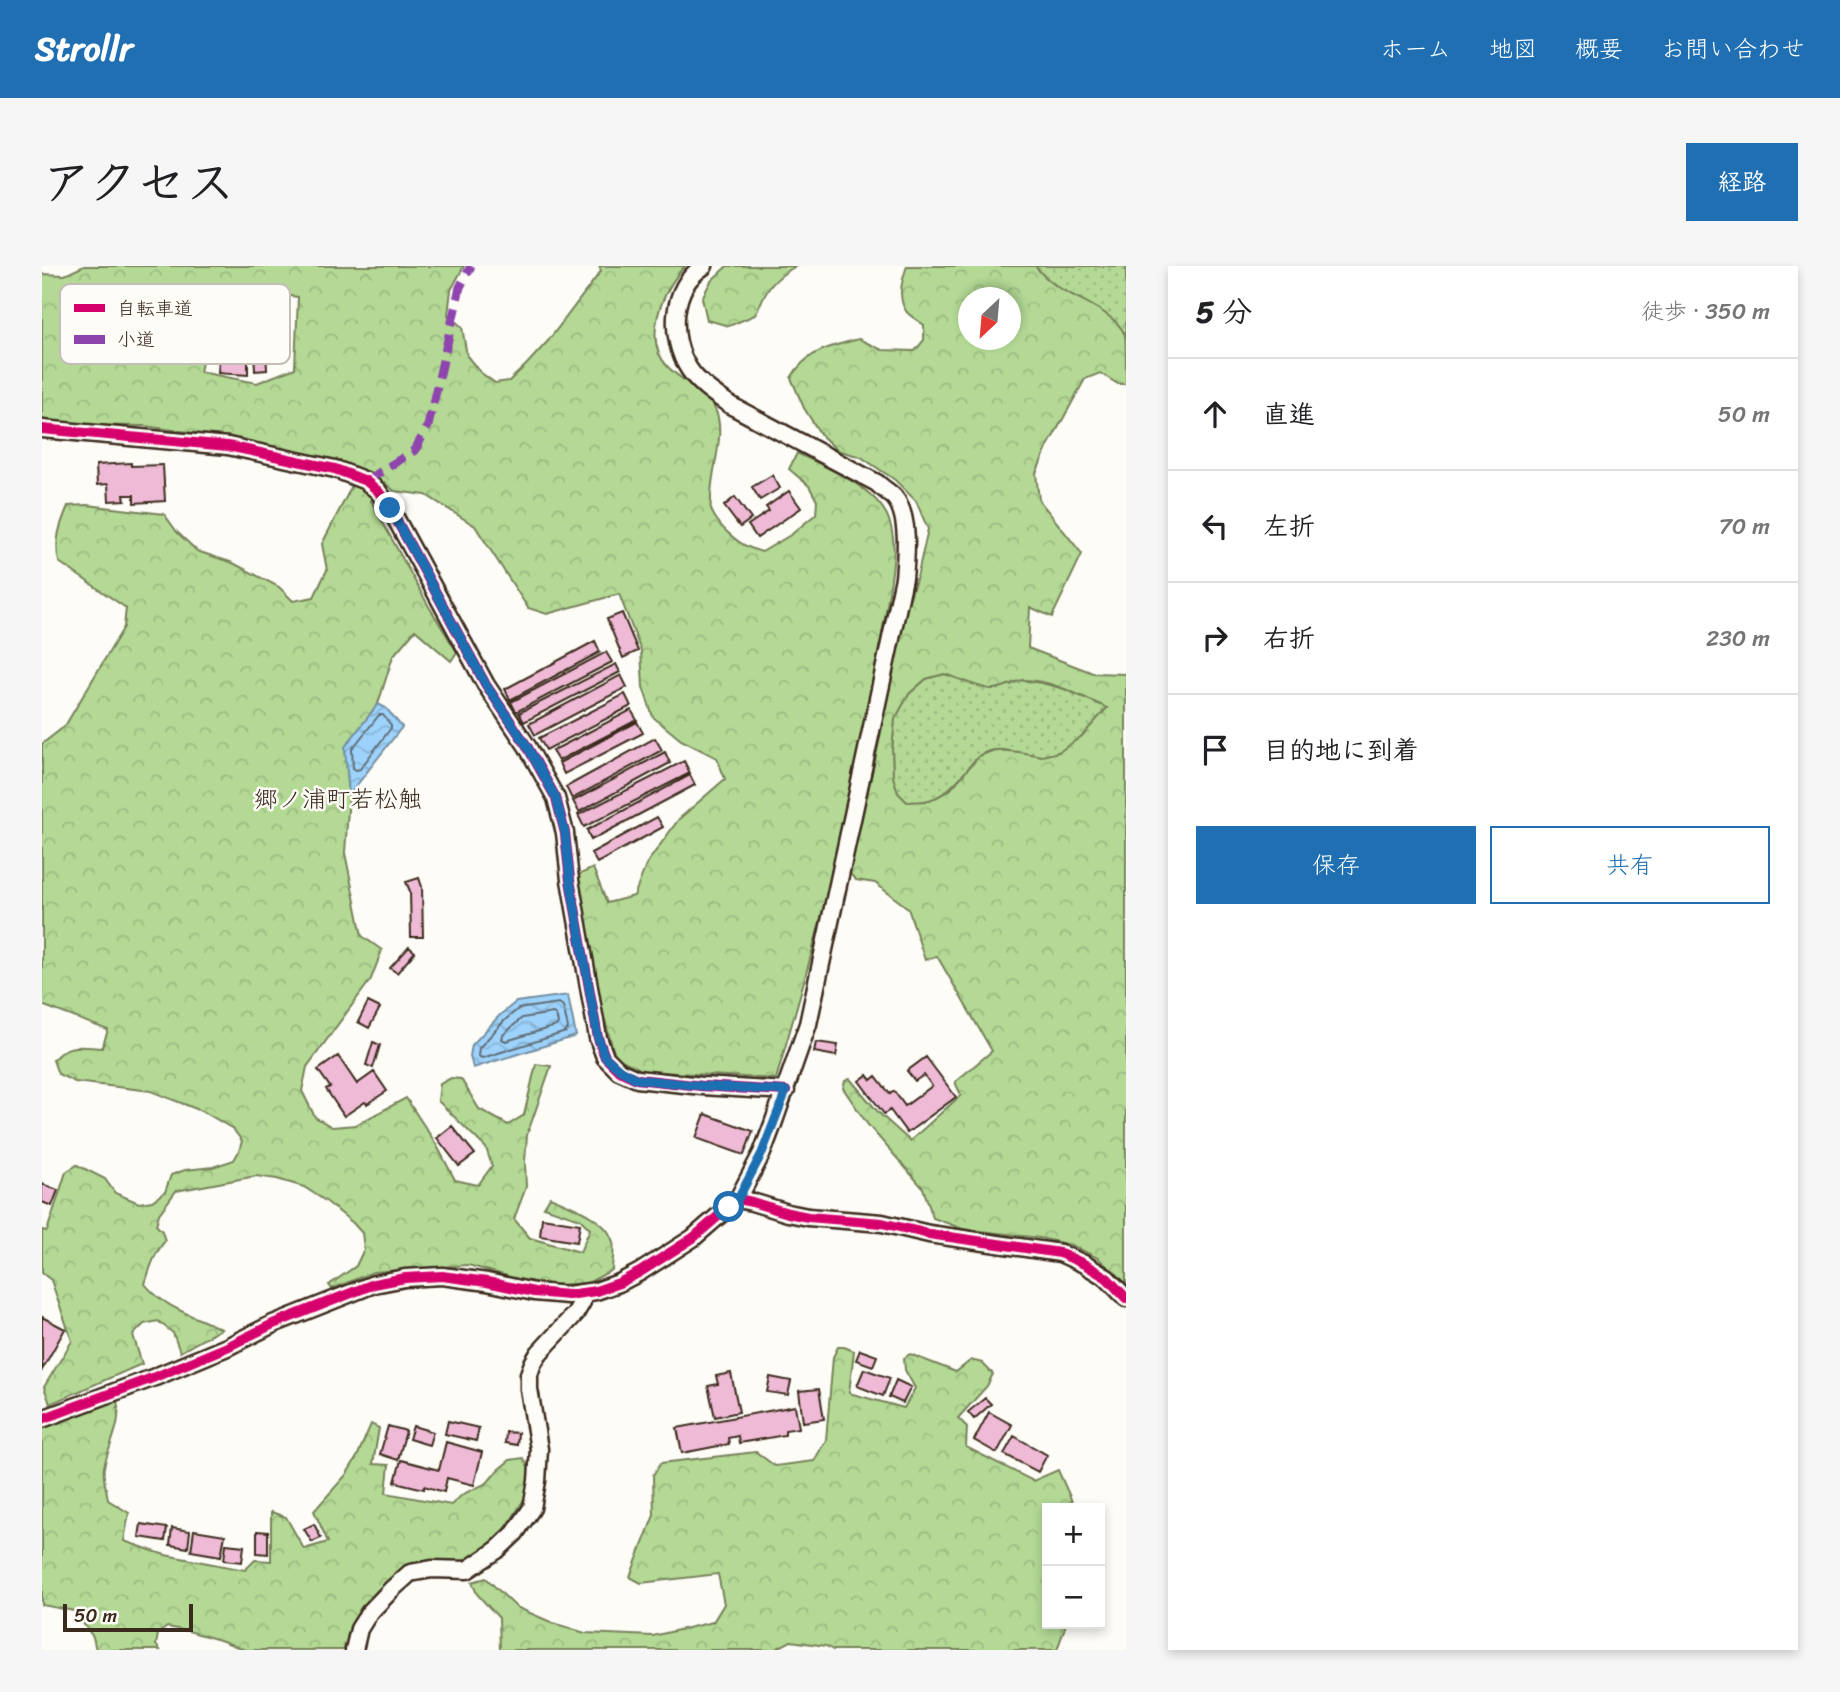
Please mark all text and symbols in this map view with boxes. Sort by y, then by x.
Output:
text: Strollr [35,20,133,78]
text: ホーム [1380,28,1451,70]
text: 地図 [1489,28,1537,70]
text: 概要 [1575,28,1623,70]
text: お問い合わせ [1661,28,1805,70]
text: アクセス [42,139,235,226]
button: 経路 [1686,143,1798,221]
legend [60,284,290,364]
text: 5 分 [1196,285,1252,339]
north arrow [958,287,1021,350]
text: 徒歩 · 350 m [1641,291,1770,332]
text: 自転車道 [117,292,193,325]
text: 小道 [117,323,155,356]
text: 直進 [1263,391,1315,437]
text: 50 m [1718,394,1770,435]
icon: ahead [1196,395,1234,433]
route end [374,492,405,523]
text: 左折 [1263,503,1315,549]
text: 70 m [1719,506,1770,547]
icon: left [1196,507,1234,545]
text: 右折 [1263,615,1315,661]
text: 230 m [1706,618,1770,659]
icon: right [1196,619,1234,657]
text: 目的地に到着 [1263,727,1419,773]
icon: arrive [1196,731,1234,769]
district label: 郷ノ浦町若松触 [254,778,422,820]
button: 保存 [1196,826,1476,904]
button: 共有 [1490,826,1770,904]
route start [713,1191,744,1222]
map controls [1042,1503,1105,1629]
button: + [1042,1503,1105,1566]
button: − [1042,1566,1105,1629]
text: 50 m [74,1599,117,1632]
scale bar [63,1601,192,1633]

